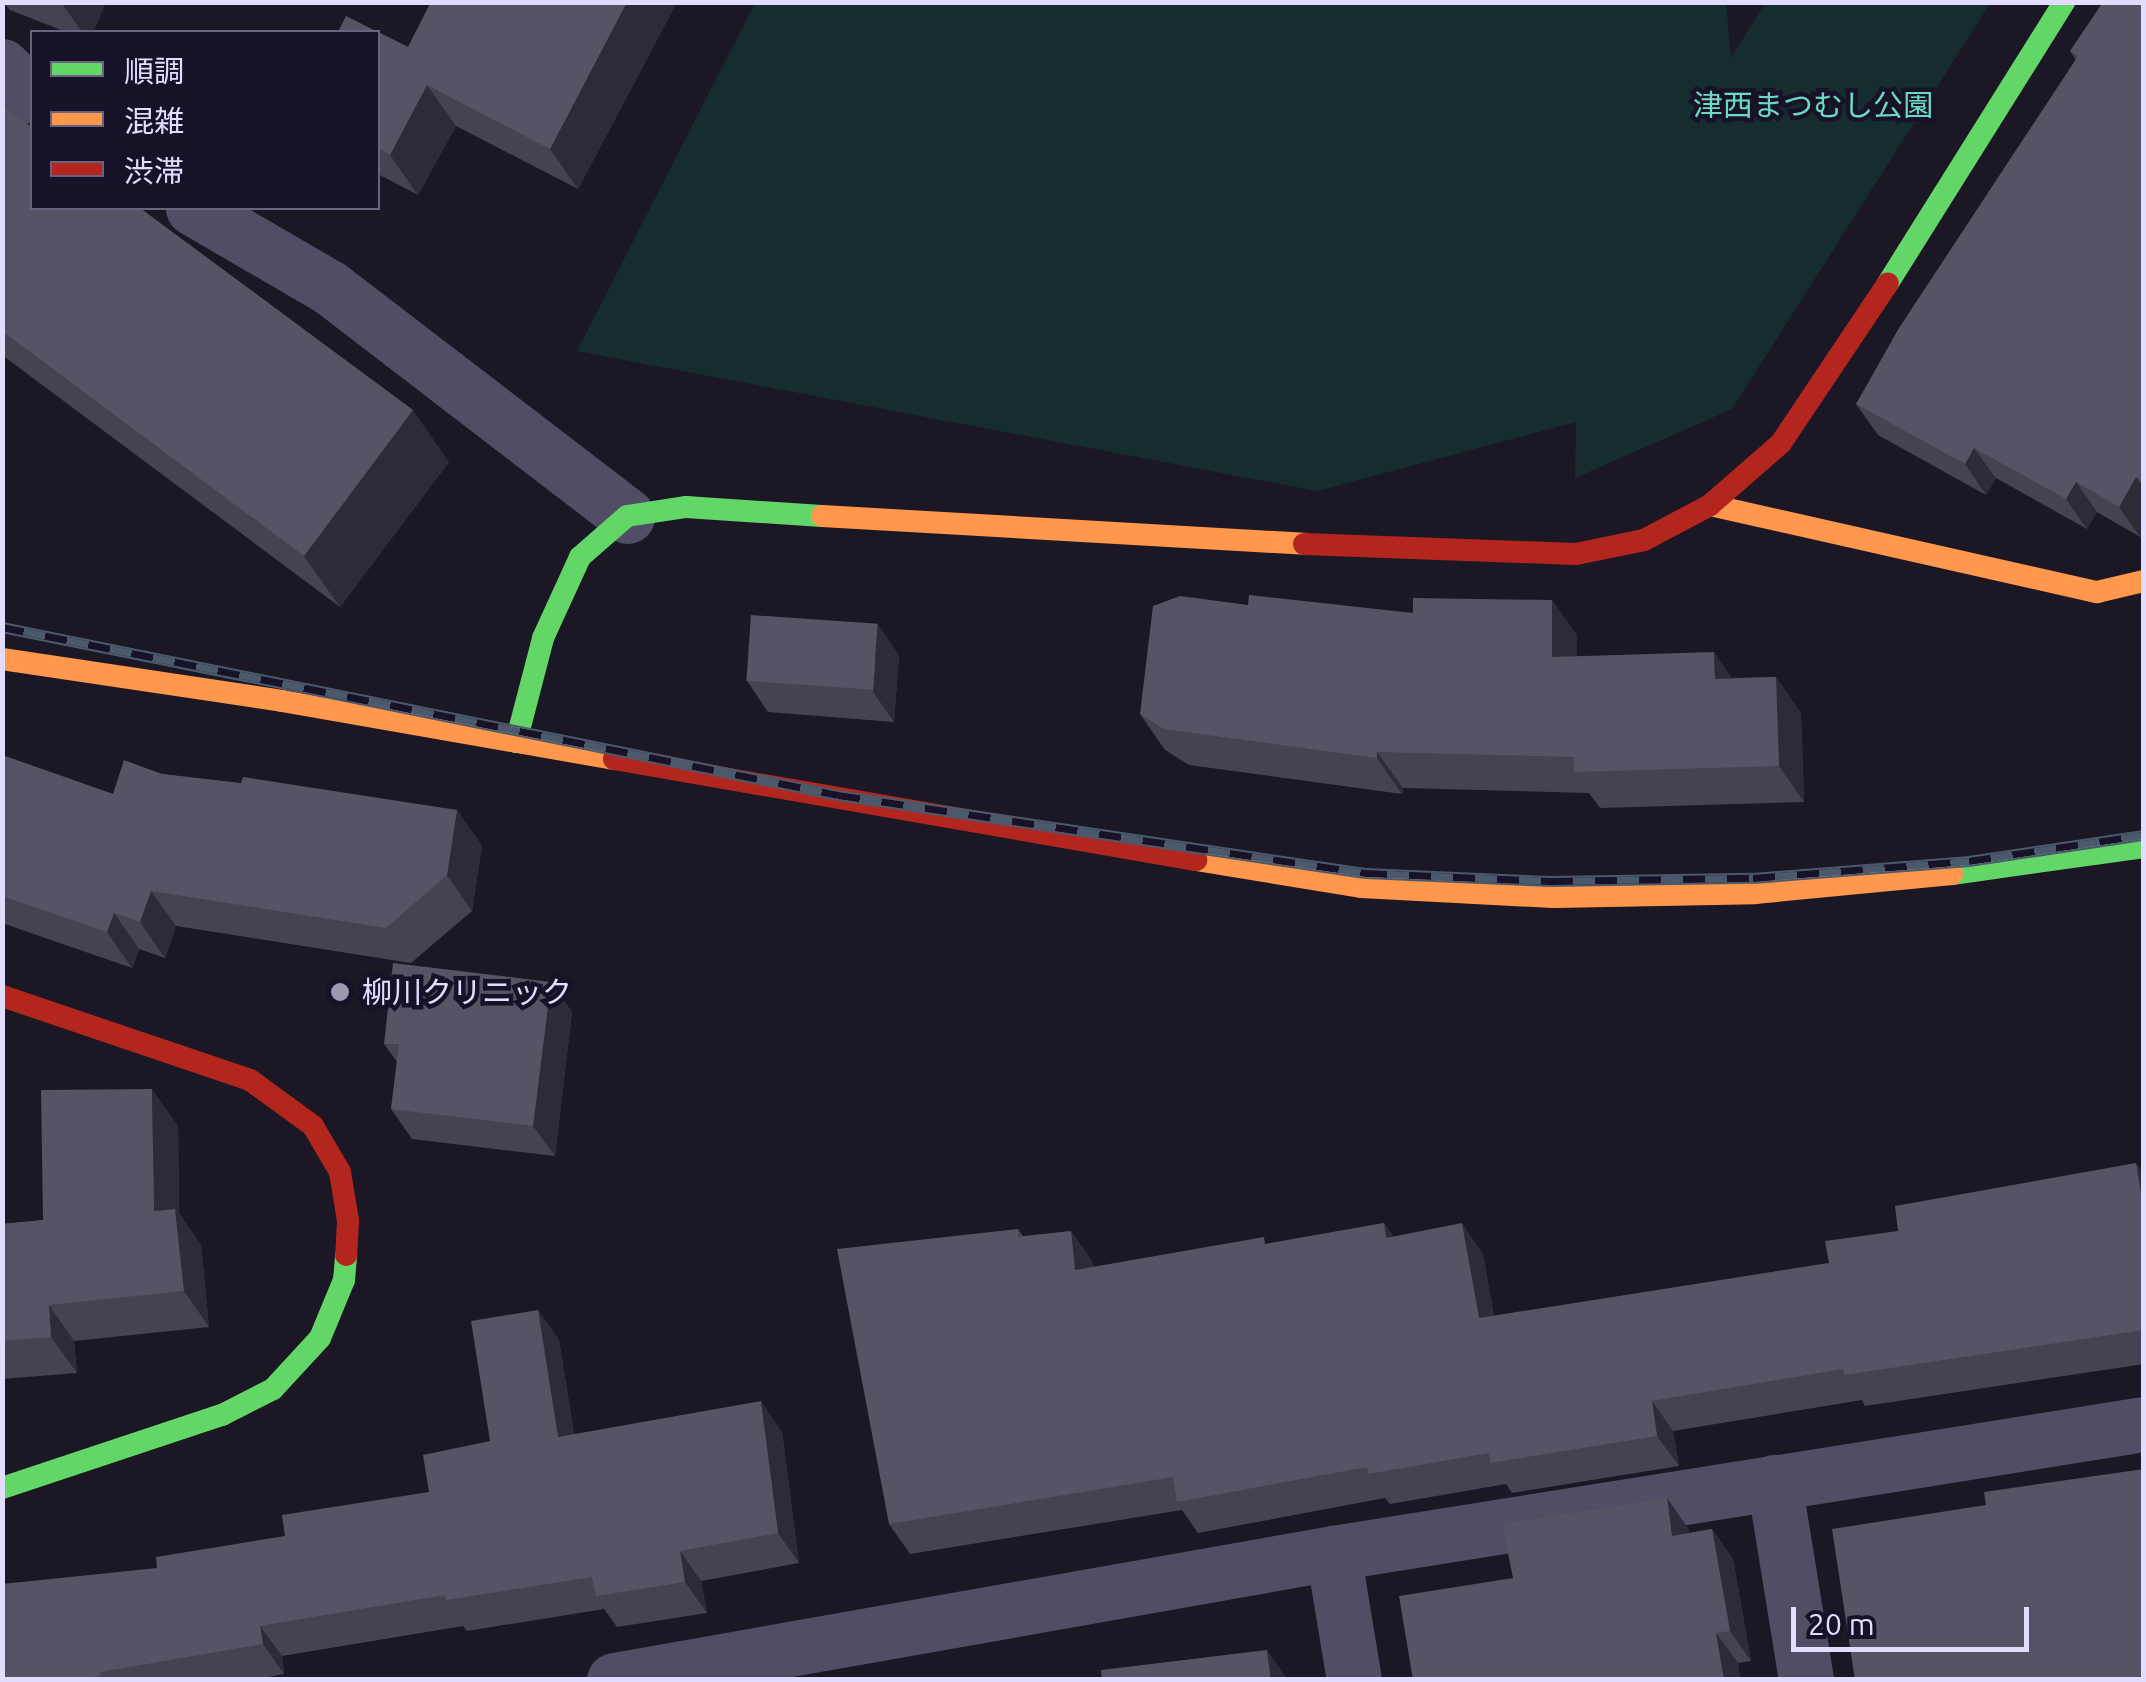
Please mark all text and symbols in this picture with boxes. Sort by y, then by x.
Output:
legend [30,30,380,210]
text: 順調 [124,54,184,88]
park label: 津西まつむし公園 [1693,87,1933,123]
text: 混雑 [124,104,184,138]
text: 渋滞 [124,154,184,188]
place label: 柳川クリニック [362,974,572,1010]
marker: 柳川クリニック [327,979,353,1005]
scale bar [1796,1587,2034,1649]
text: 20 m [1808,1607,1875,1641]

